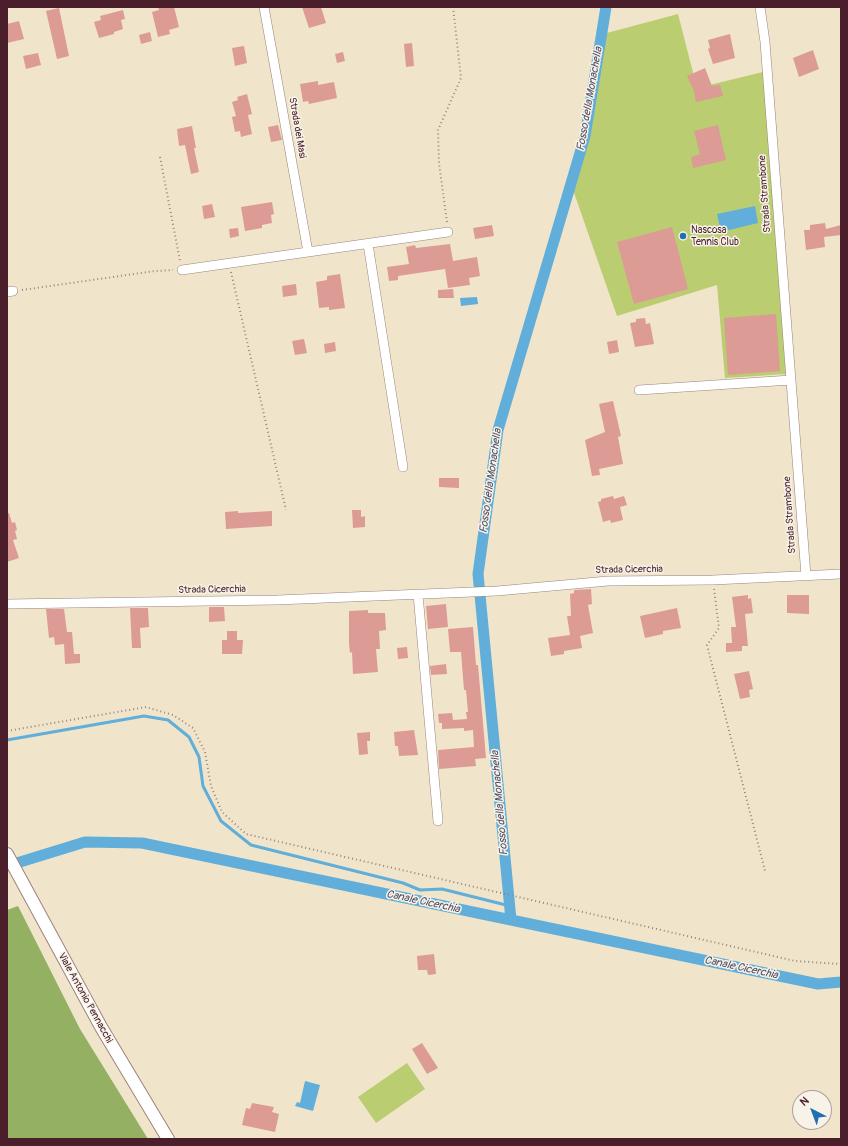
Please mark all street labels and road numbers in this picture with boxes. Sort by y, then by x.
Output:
street label: Strada dei Masi [286,97,308,159]
street label: Strada Strambone [756,155,774,233]
street label: Strada Strambone [781,476,799,554]
street label: Strada Cicerchia [595,563,663,577]
street label: Strada Cicerchia [178,583,246,597]
street label: Viale Antonio Pennacchi [55,951,115,1045]

